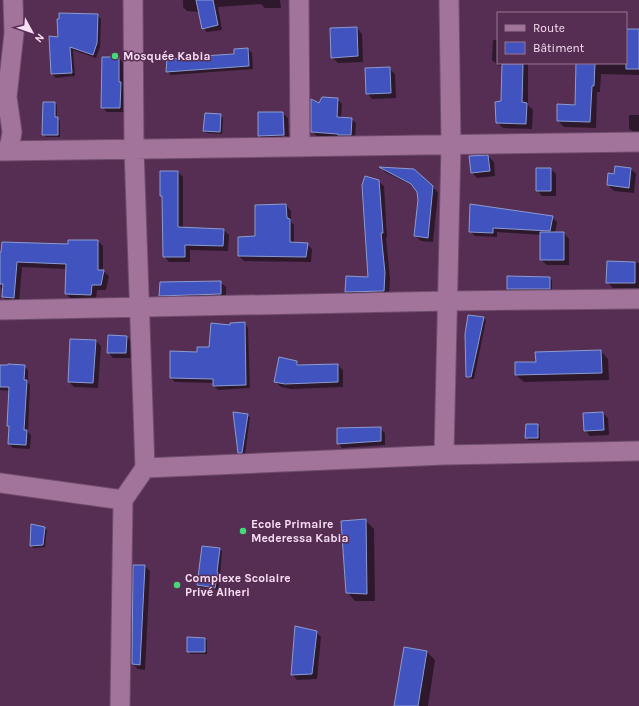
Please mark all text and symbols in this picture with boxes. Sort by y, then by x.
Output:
north arrow [12,12,52,52]
legend [497,12,627,64]
text: Route [533,21,565,35]
text: N [32,31,47,45]
text: Bâtiment [533,41,585,55]
place label: Mosquée Kabia [123,49,210,63]
marker: Mosquée Kabia [110,51,120,61]
place label: Ecole Primaire Mederessa Kabia [251,517,349,545]
marker: Ecole Primaire Mederessa Kabia [238,526,248,536]
place label: Complexe Scolaire Privé Alheri [185,571,291,599]
marker: Complexe Scolaire Privé Alheri [172,580,182,590]

